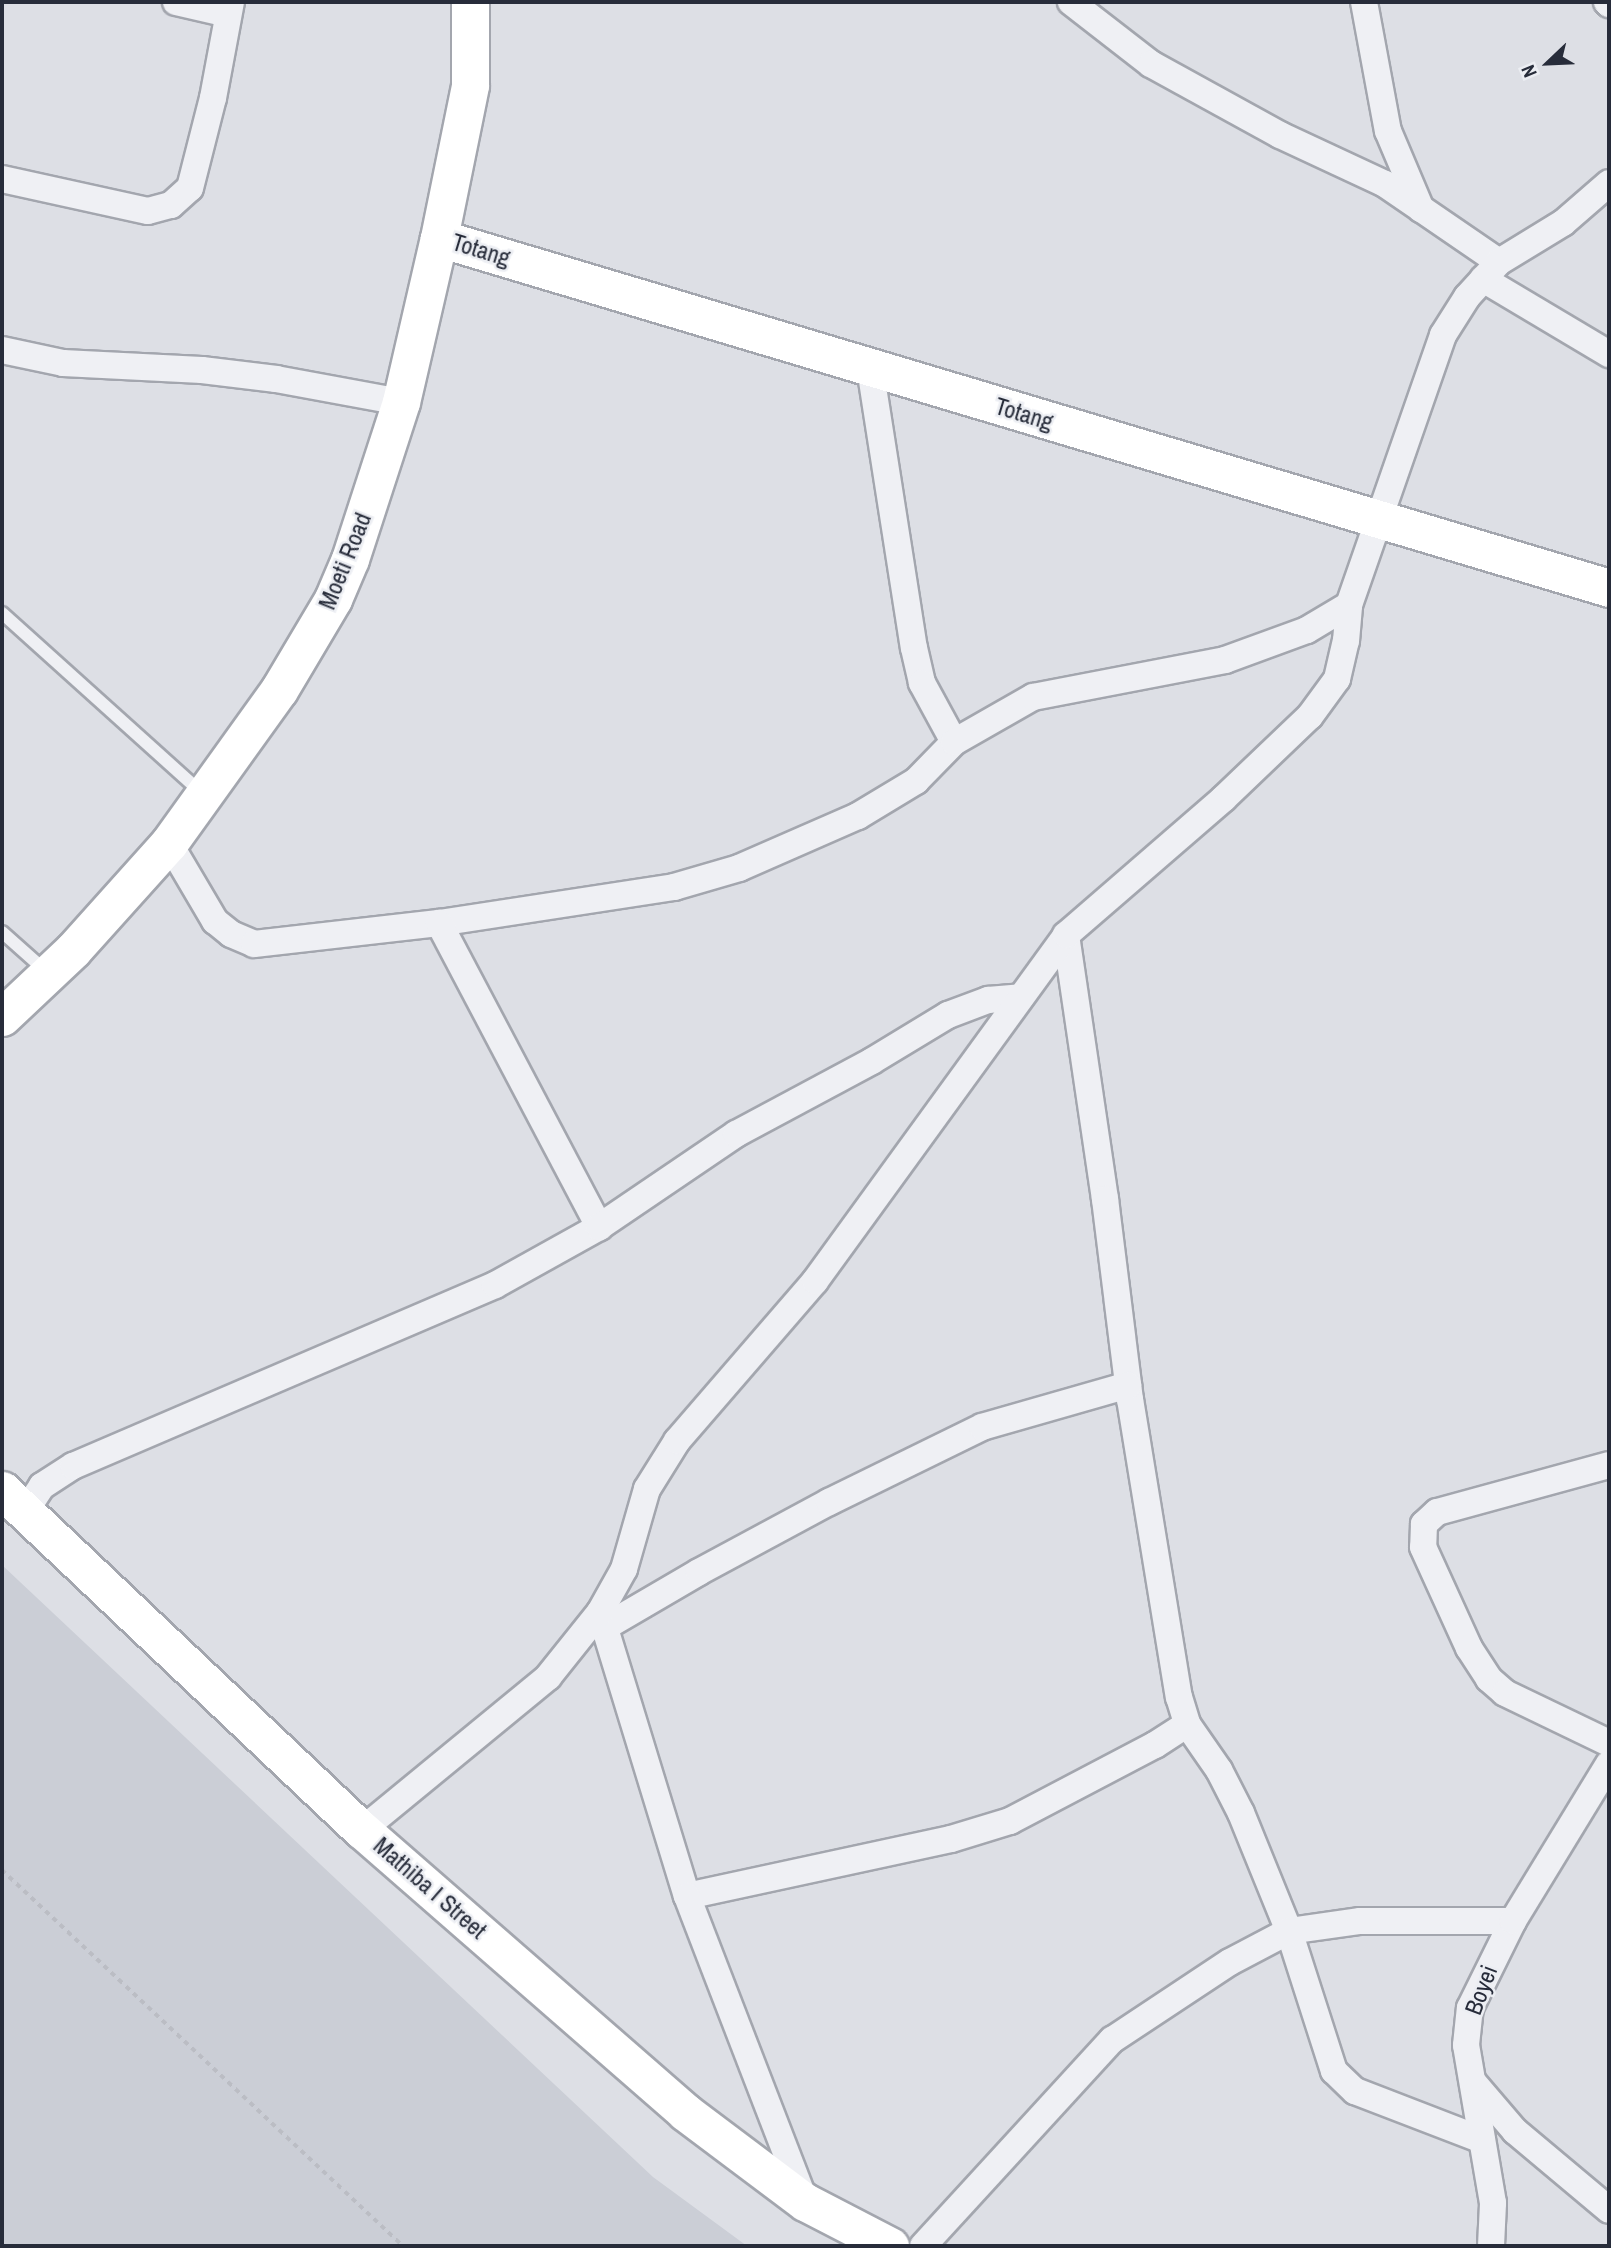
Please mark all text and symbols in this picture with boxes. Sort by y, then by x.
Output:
north arrow [1513,28,1583,98]
text: N [1515,61,1543,81]
street label: Totang [449,228,513,272]
street label: Totang [992,392,1056,436]
street label: Moeti Road [313,508,377,614]
street label: Mathiba I Street [368,1831,492,1945]
street label: Boyei [1459,1961,1503,2019]

